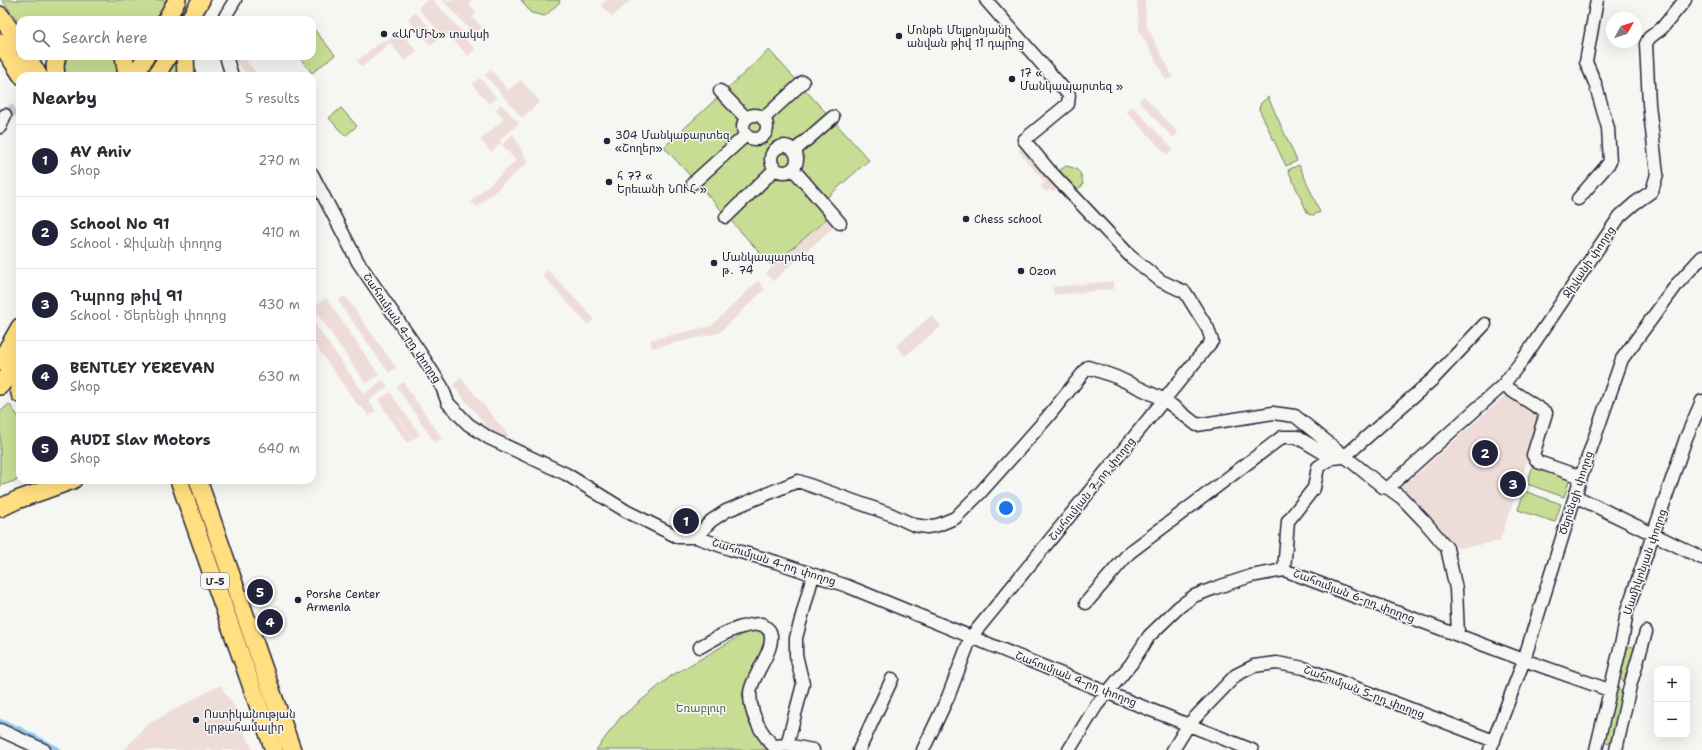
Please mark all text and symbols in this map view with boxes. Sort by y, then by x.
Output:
north arrow [1606,12,1642,48]
search box [16,16,316,60]
place label: Մոնթե Մելքոնյանի անվան թիվ 11 դպրոց [907,23,1024,51]
icon: search [30,27,52,49]
place label: «ԱՐՄԻՆ» տակսի [392,27,489,42]
text: Search here [62,28,148,48]
marker: «ԱՐՄԻՆ» տակսի [379,29,389,39]
marker: Մոնթե Մելքոնյանի անվան թիվ 11 դպրոց [894,31,904,41]
place label: 17 « Մանկապարտեզ » [1020,66,1123,94]
marker: 17 « Մանկապարտեզ » [1007,74,1017,84]
text: Nearby [32,87,97,109]
text: 5 results [245,90,300,107]
place label: 304 Մանկաpարտեզ «Շողեր» [615,128,731,156]
marker: 304 Մանկաpարտեզ «Շողեր» [602,136,612,146]
text: AV Aniv [70,142,131,162]
text: 1 [42,152,48,169]
text: 270 m [258,152,300,169]
text: Shop [70,162,100,179]
place label: հ 77 « Երեւանի ՆՈՒՀ » [617,169,707,197]
marker: հ 77 « Երեւանի ՆՈՒՀ » [604,177,614,187]
place label: Chess school [974,212,1042,227]
text: School No 91 [70,214,170,234]
marker: Chess school [961,214,971,224]
street label: Ջիվանի փողոց [1559,223,1619,301]
text: 2 [40,224,50,241]
text: 410 m [262,224,300,241]
text: School · Ջիվանի փողոց [70,235,222,252]
place label: Մանկապարտեզ թ․ 74 [722,250,816,278]
marker: Մանկապարտեզ թ․ 74 [709,258,719,268]
place label: Ozon [1029,264,1057,279]
marker: Ozon [1016,266,1026,276]
street label: Շահումյան 4-րդ փողոց [359,270,445,386]
text: Դպրոց թիվ 91 [70,286,183,306]
text: 3 [40,296,50,313]
text: 430 m [258,296,300,313]
text: School · Ծերենցի փողոց [70,307,227,324]
text: BENTLEY YEREVAN [70,358,215,378]
text: 4 [40,368,50,385]
text: 630 m [258,368,300,385]
text: Shop [70,378,100,395]
text: AUDI Slav Motors [70,430,211,450]
street label: Շահումյան 7-րդ փողոց [1045,434,1139,544]
pin: 2 [1472,438,1498,468]
text: 5 [41,440,49,457]
text: 640 m [258,440,300,457]
street label: Ծերենցի փողոց [1555,449,1597,537]
text: Shop [70,450,100,467]
pin: 3 [1500,469,1526,499]
your location [996,498,1016,518]
pin: 1 [673,506,699,536]
street label: Մամիկոնյան փողոց [1620,507,1670,617]
street label: Շահումյան 4-րդ փողոց [710,535,838,589]
street label: Շահումյան 6-րդ փողոց [1291,566,1417,626]
road number: Մ-5 [201,573,229,589]
pin: 5 [247,577,273,607]
place label: Porshe Center Armenia [306,587,380,615]
marker: Porshe Center Armenia [293,595,303,605]
pin: 4 [257,607,283,637]
street label: Շահումյան 4-րդ փողոց [1013,648,1139,710]
street label: Շահումյան 5-րդ փողոց [1301,662,1427,722]
map controls [1654,666,1690,738]
button: + [1654,666,1690,702]
park label: Եռաբլուր [676,701,726,716]
button: − [1654,702,1690,738]
place label: Ոստիկանության կրթահամալիր [204,707,296,735]
marker: Ոստիկանության կրթահամալիր [191,715,201,725]

